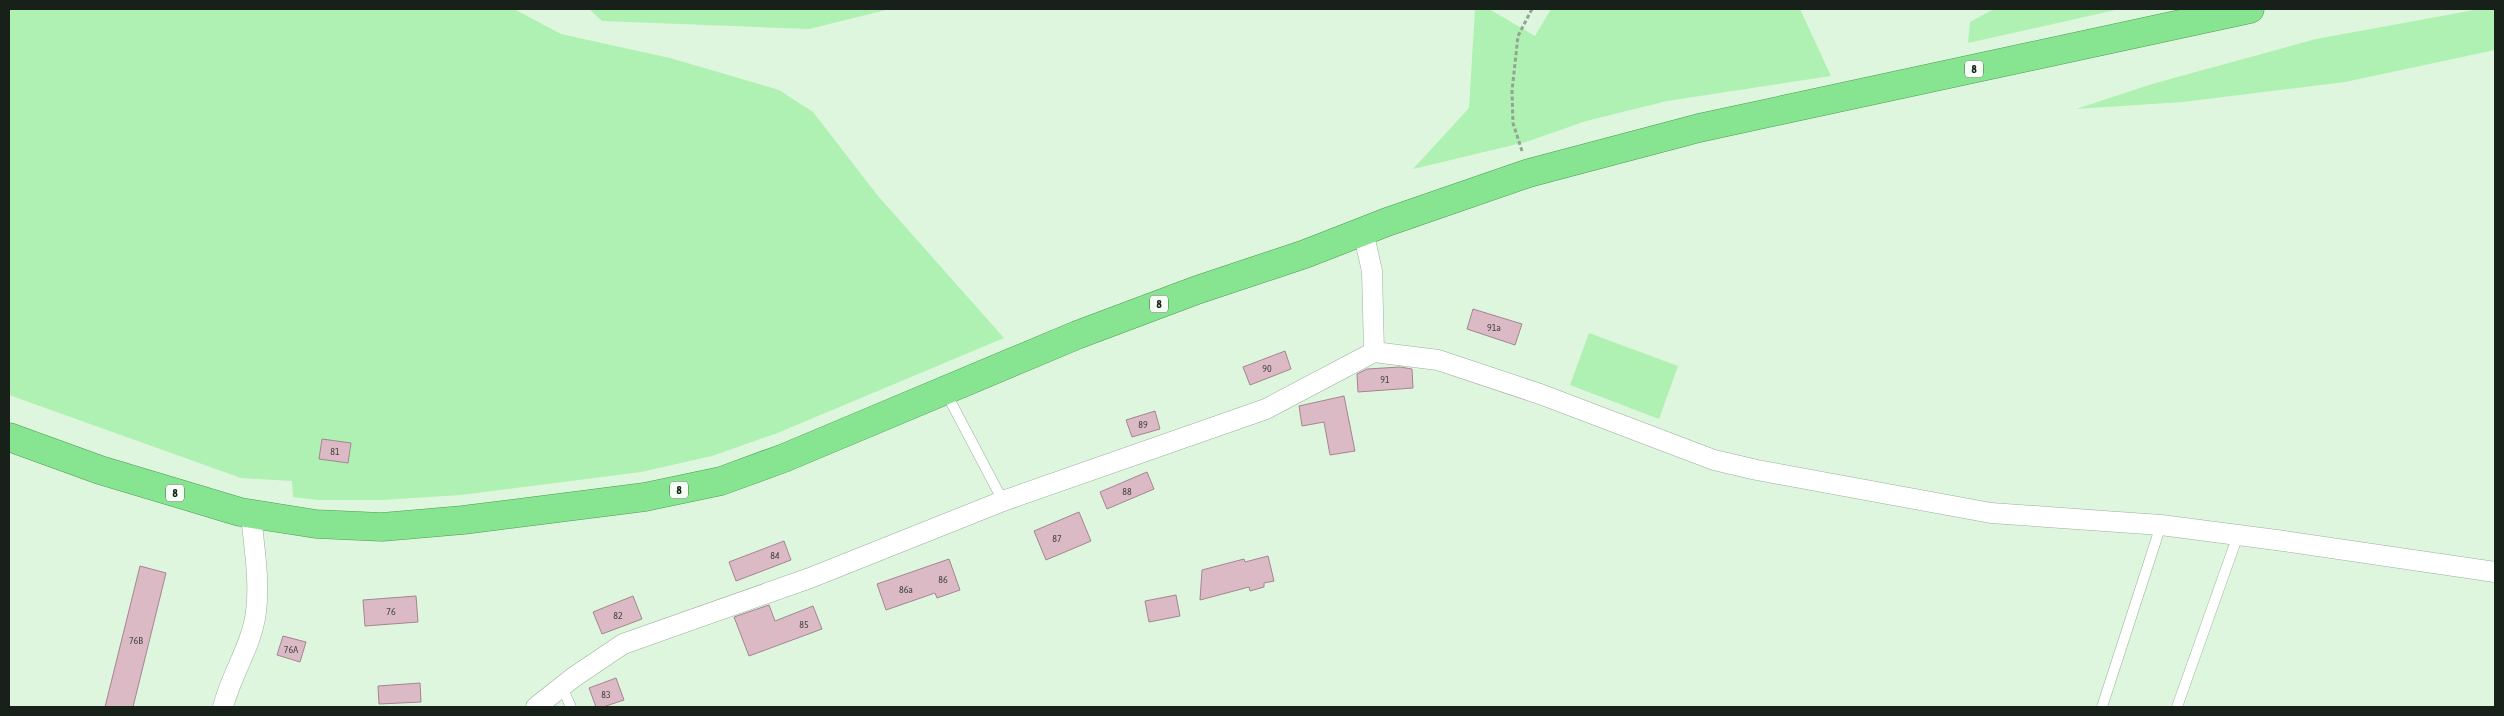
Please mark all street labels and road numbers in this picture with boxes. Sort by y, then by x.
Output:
road number: 8 [1965,61,1983,78]
road number: 8 [1150,296,1168,312]
road number: 8 [670,482,688,498]
road number: 8 [166,484,184,502]

